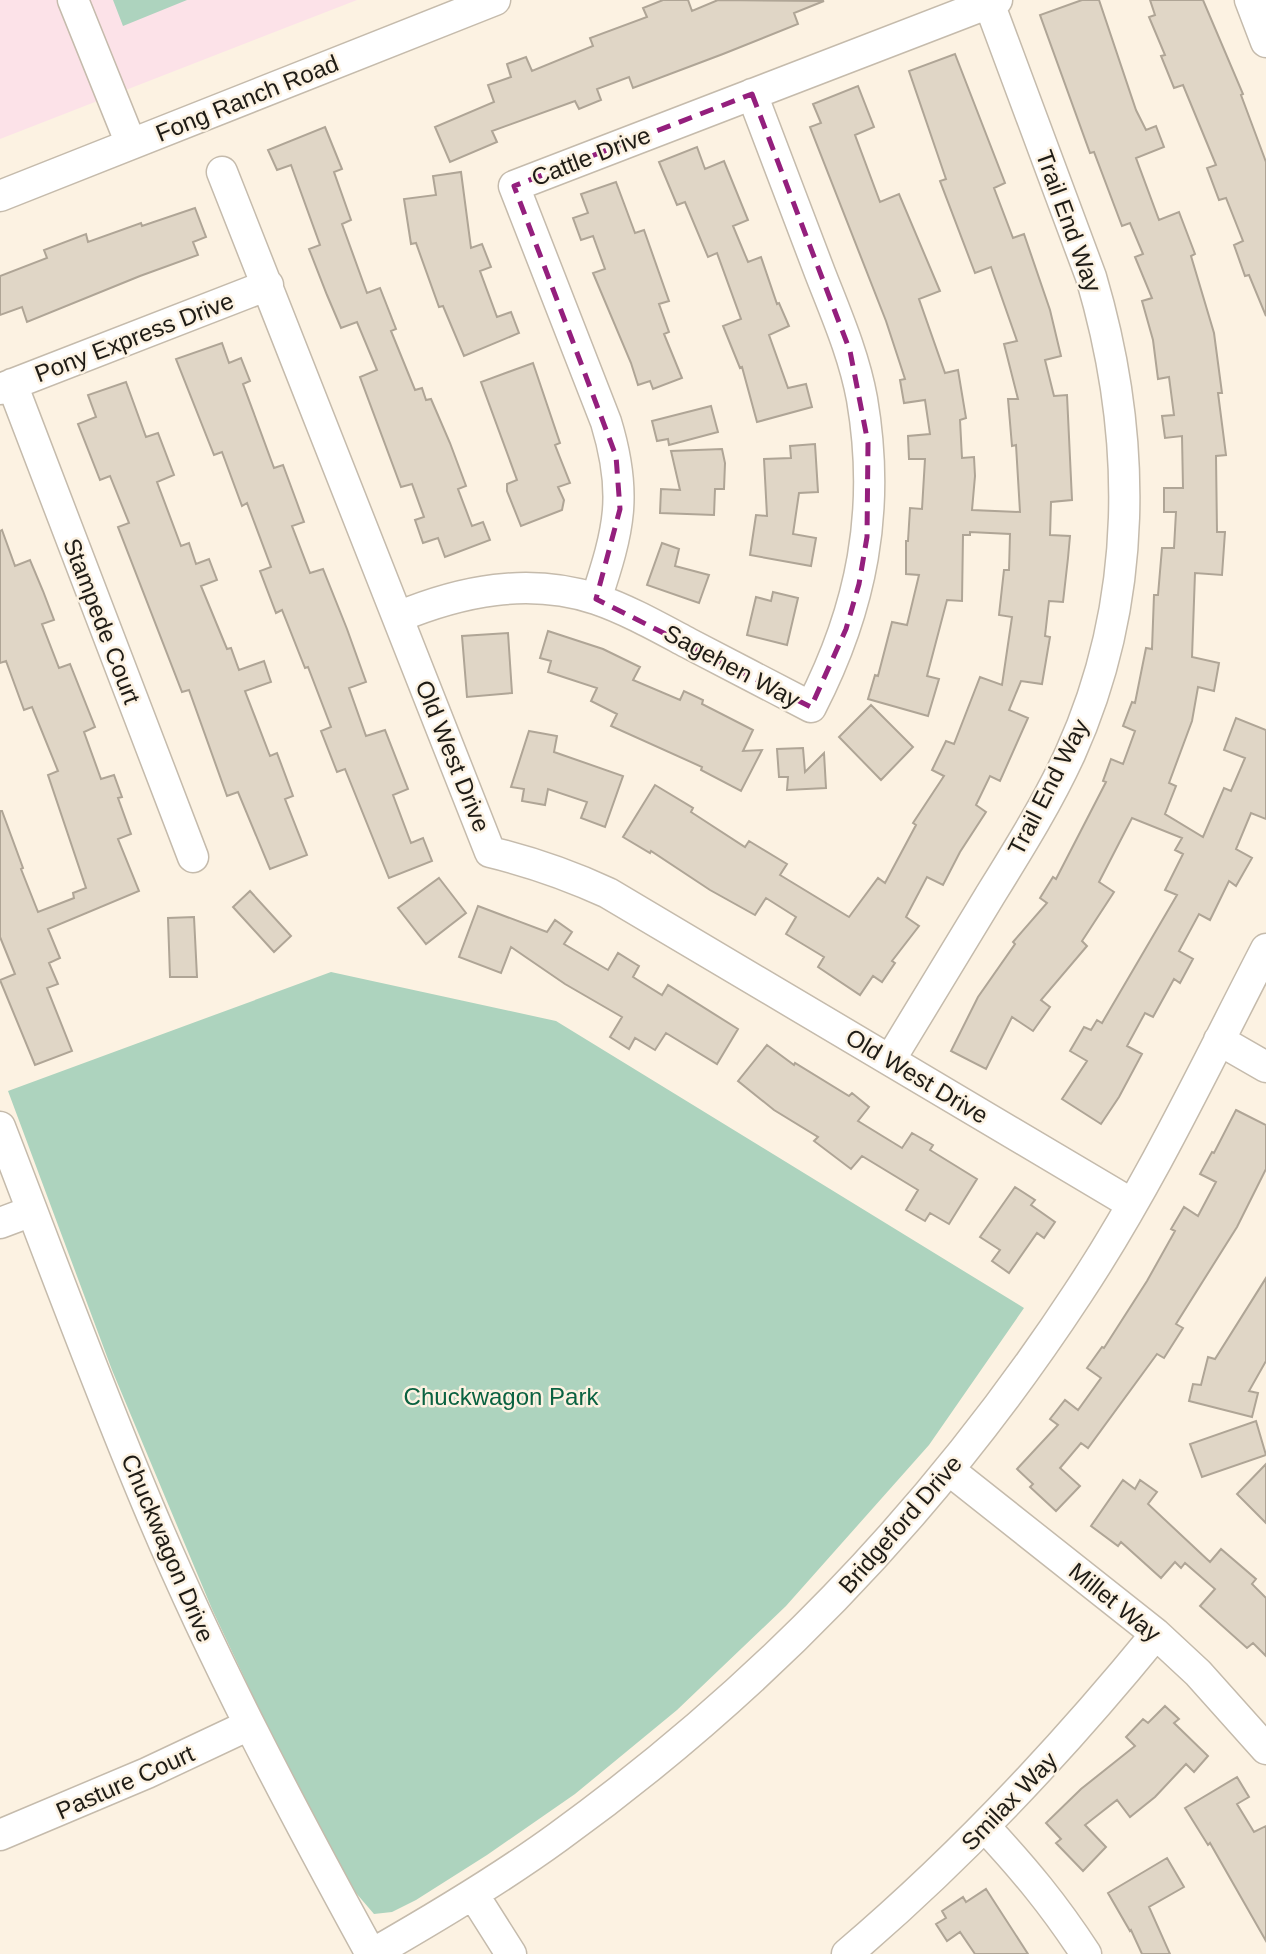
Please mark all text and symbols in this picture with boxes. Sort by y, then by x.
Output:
street label: Fong Ranch Road [152,49,342,147]
street label: Cattle Drive [528,121,654,191]
street label: Trail End Way [1031,146,1107,296]
street label: Pony Express Drive [31,287,237,387]
street label: Stampede Court [58,535,146,708]
street label: Sagehen Way [659,619,805,713]
street label: Old West Drive [410,676,496,836]
street label: Trail End Way [1002,715,1094,859]
street label: Old West Drive [841,1023,993,1129]
park label: Chuckwagon Park [404,1383,599,1410]
street label: Chuckwagon Drive [116,1450,220,1646]
street label: Bridgeford Drive [833,1450,967,1598]
street label: Millet Way [1064,1557,1166,1647]
street label: Pasture Court [52,1739,198,1824]
street label: Smilax Way [956,1746,1062,1856]

